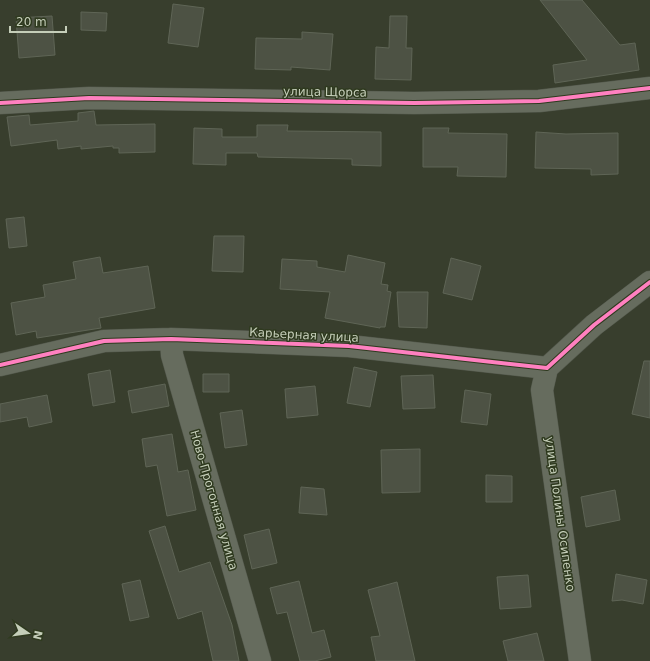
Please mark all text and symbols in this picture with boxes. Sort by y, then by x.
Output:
scale bar [10,8,66,34]
text: 20 m [16,15,47,29]
street label: улица Щорса [283,84,367,100]
street label: Карьерная улица [249,325,359,345]
street label: Ново-Прогонная улица [187,428,241,572]
street label: улица Полины Осипенко [542,436,578,592]
north arrow [8,613,48,653]
text: N [30,629,45,641]

